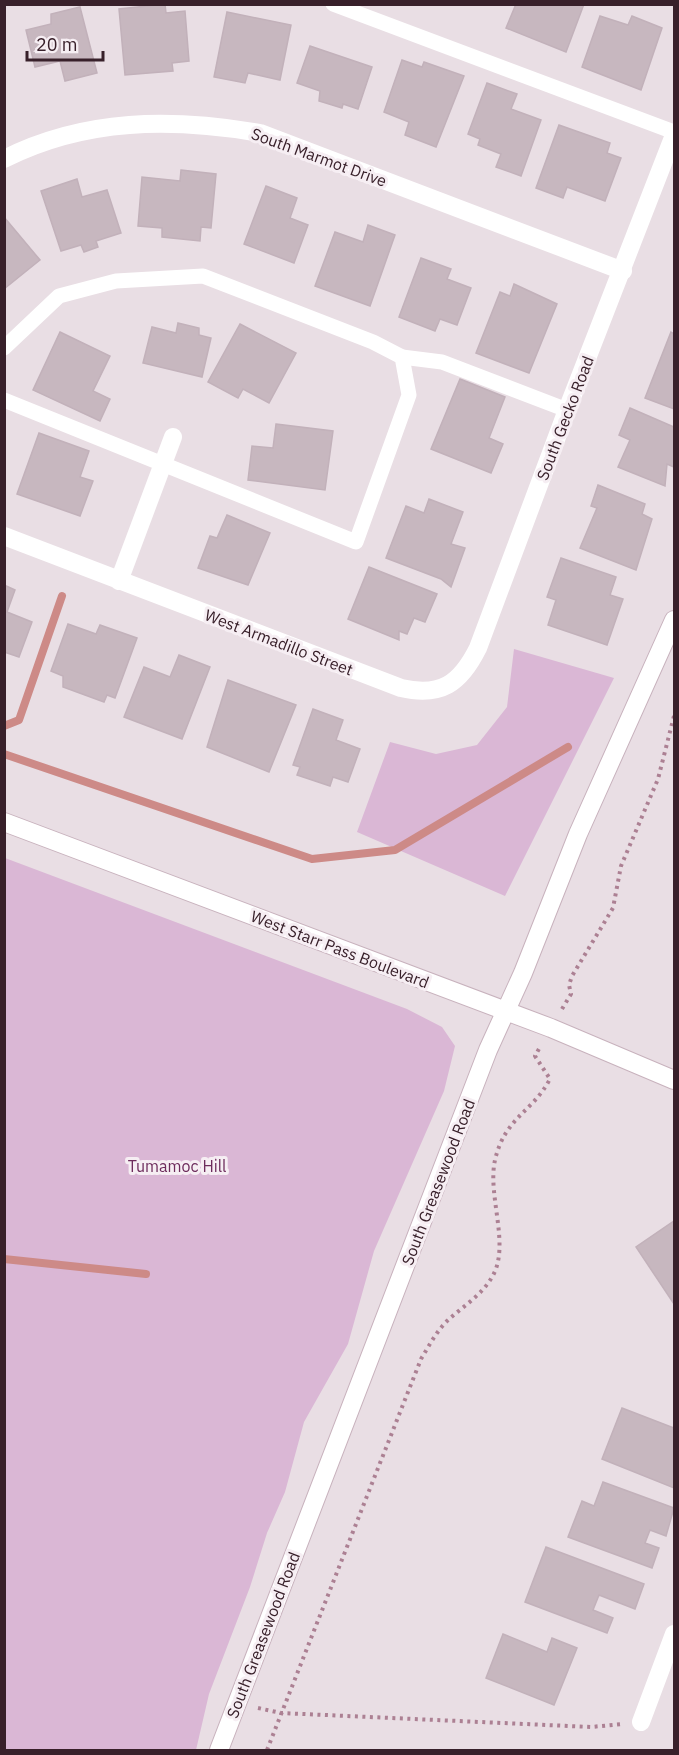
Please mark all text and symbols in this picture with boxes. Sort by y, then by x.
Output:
scale bar [27,24,104,62]
text: 20 m [36,33,78,56]
street label: South Marmot Drive [249,123,390,191]
street label: South Gecko Road [532,353,598,483]
street label: West Armadillo Street [202,605,356,679]
street label: West Starr Pass Boulevard [248,906,432,992]
street label: South Greasewood Road [397,1096,479,1268]
park label: Tumamoc Hill [128,1156,226,1176]
street label: South Greasewood Road [222,1549,304,1721]

